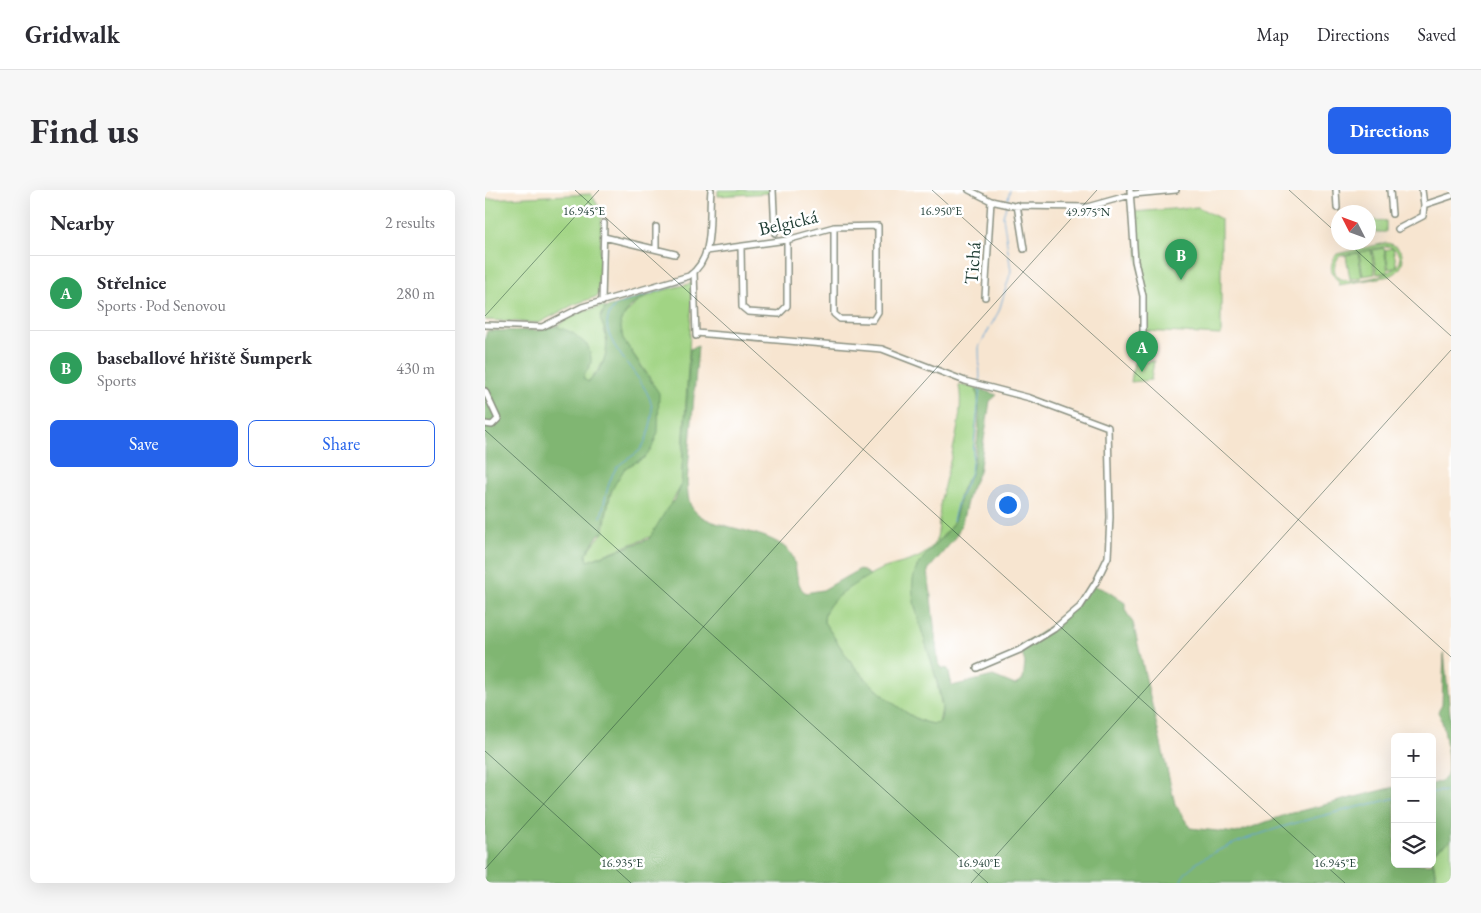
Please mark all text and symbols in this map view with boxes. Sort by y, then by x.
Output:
text: Gridwalk [25,19,120,50]
text: Map [1257,23,1289,46]
text: Directions [1317,23,1389,46]
text: Saved [1417,23,1456,46]
button: Directions [1328,107,1451,154]
text: Find us [30,108,139,153]
text: 16.945°E [563,203,605,219]
street label: Belgická [756,203,821,241]
text: 16.950°E [920,203,962,219]
text: 49.975°N [1066,204,1111,220]
north arrow [1331,205,1376,250]
text: Nearby [50,209,114,236]
text: 2 results [385,212,435,233]
pin: B [1165,239,1197,280]
street label: Tichá [959,241,986,285]
text: Střelnice [97,270,167,295]
text: A [60,283,72,304]
text: 280 m [396,283,435,304]
text: Sports · Pod Senovou [97,295,226,316]
pin: A [1126,331,1158,372]
text: baseballové hřiště Šumperk [97,345,312,370]
text: B [61,358,71,379]
text: 430 m [396,358,435,379]
text: Sports [97,370,136,391]
button: Save [50,420,238,467]
button: Share [248,420,435,467]
your location [995,492,1021,518]
map controls [1391,733,1436,868]
button: + [1391,733,1436,778]
button: − [1391,778,1436,823]
button: layers [1391,823,1436,868]
text: 16.935°E [601,855,643,871]
text: 16.940°E [958,855,1000,871]
text: 16.945°E [1314,855,1356,871]

